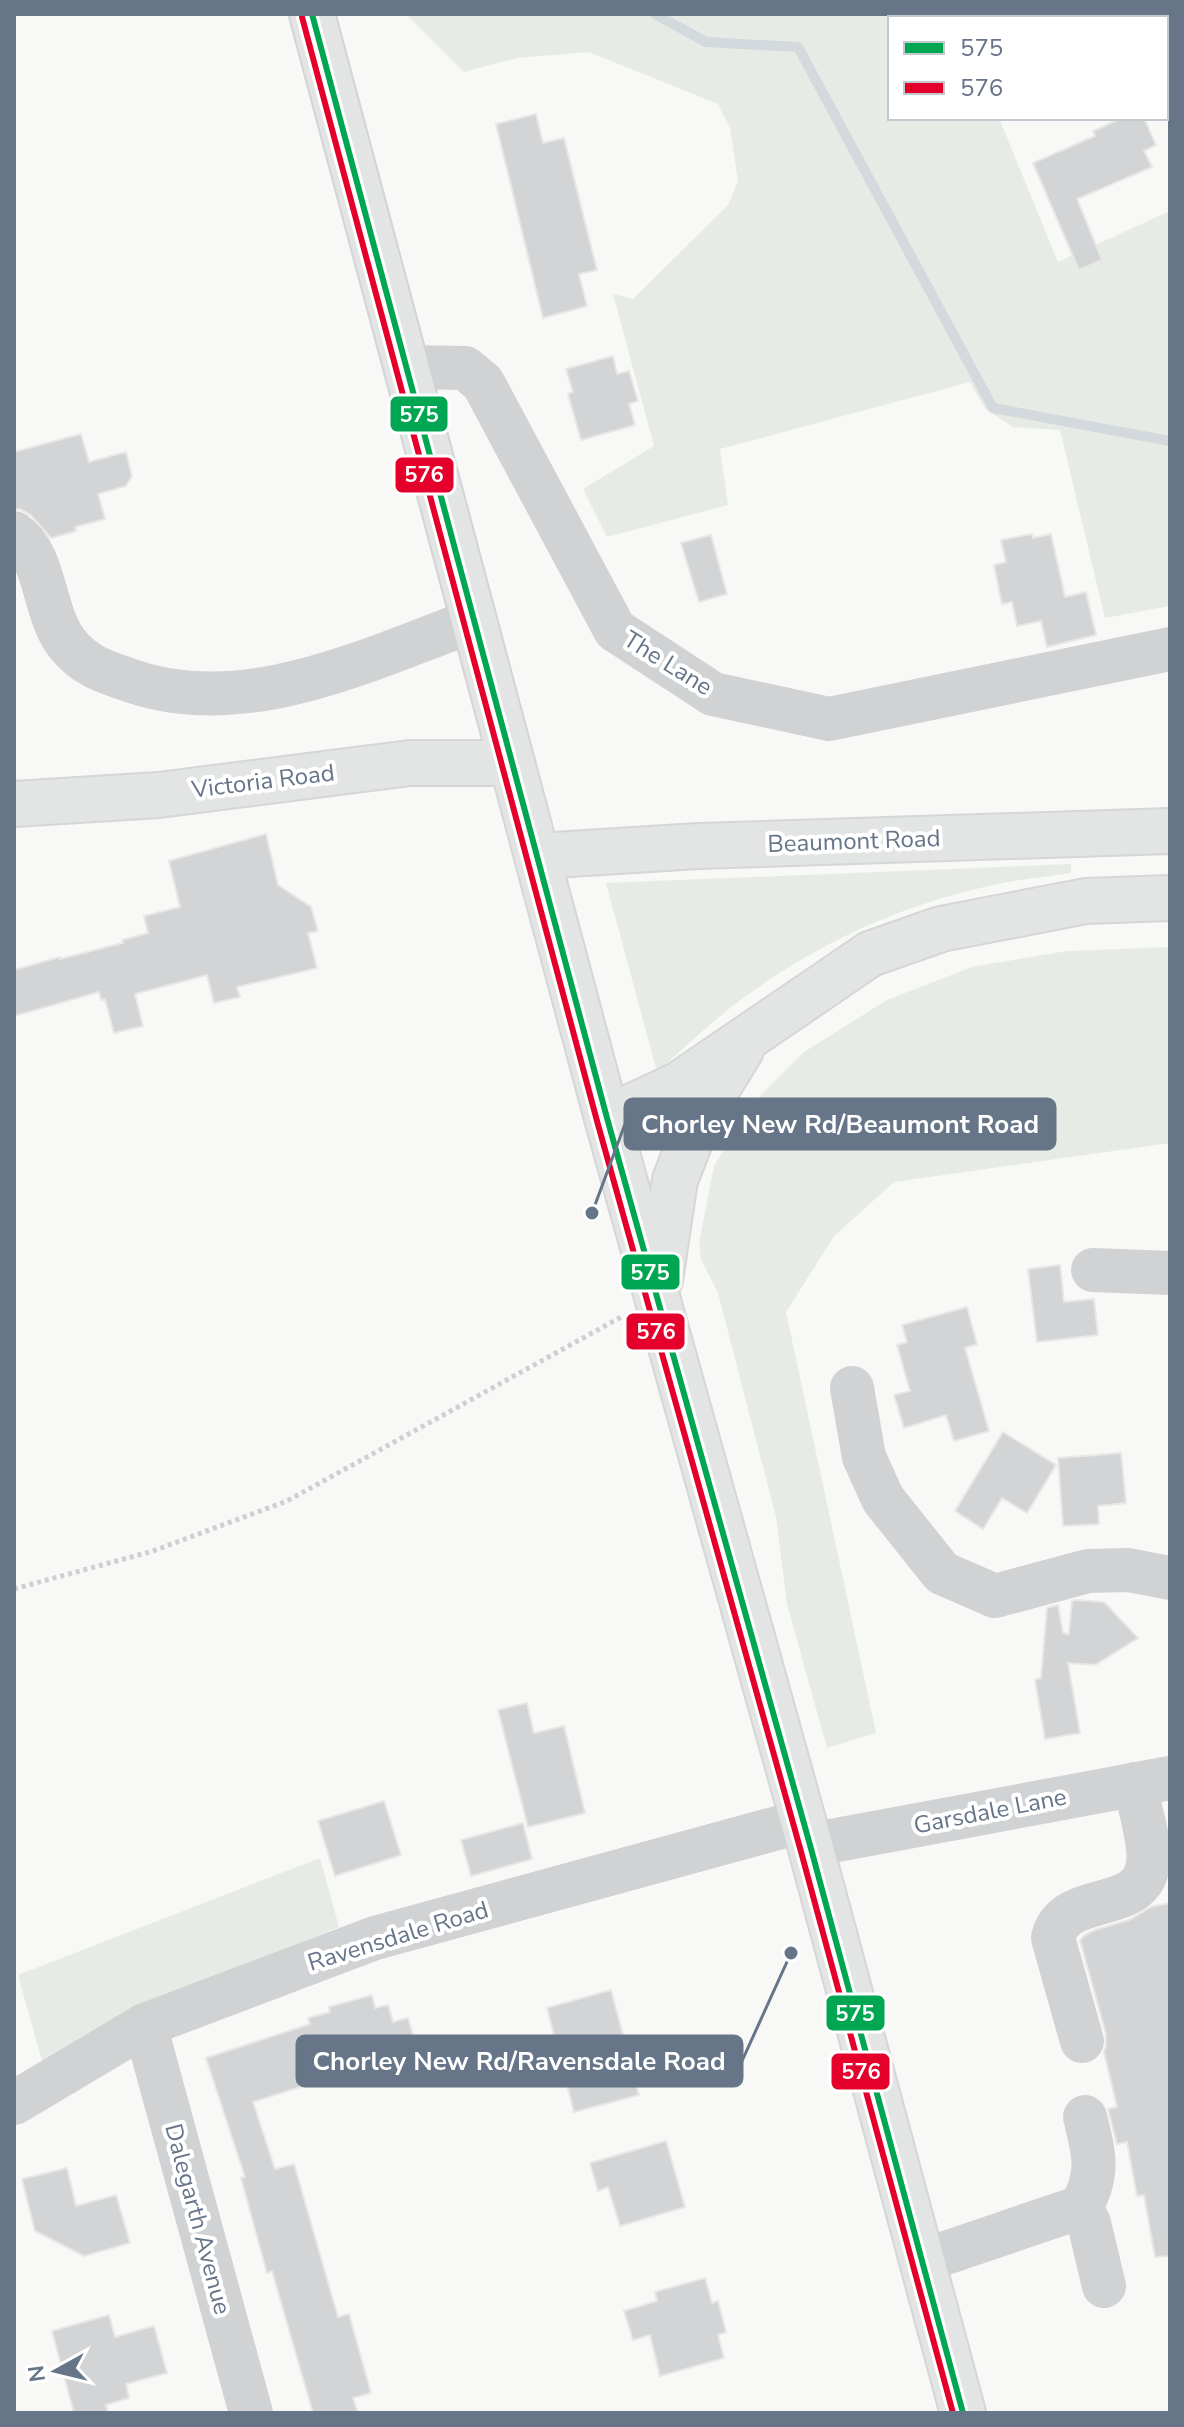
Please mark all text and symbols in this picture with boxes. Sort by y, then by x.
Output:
legend [888,16,1168,120]
text: 575 [960,32,1003,64]
text: 576 [960,72,1003,104]
line badge: 575 [389,395,449,433]
text: 575 [399,400,439,430]
line badge: 576 [394,456,455,494]
text: 576 [404,460,444,490]
street label: The Lane [617,623,719,703]
street label: Victoria Road [189,756,336,806]
street label: Beaumont Road [767,822,941,860]
callout: Chorley New Rd/Beaumont Road [625,1099,1055,1149]
text: Chorley New Rd/Beaumont Road [641,1107,1039,1142]
line badge: 575 [620,1253,681,1291]
text: 575 [630,1258,670,1288]
line badge: 576 [625,1312,686,1351]
text: 576 [636,1317,676,1347]
street label: Garsdale Lane [911,1781,1069,1841]
street label: Ravensdale Road [304,1893,492,1979]
line badge: 575 [825,1994,886,2032]
text: 575 [835,1999,875,2029]
callout: Chorley New Rd/Ravensdale Road [297,2036,742,2086]
text: Chorley New Rd/Ravensdale Road [312,2044,726,2079]
line badge: 576 [830,2052,891,2091]
text: 576 [841,2057,881,2087]
street label: Dalegarth Avenue [157,2120,239,2318]
north arrow [16,2331,96,2411]
text: N [21,2363,53,2384]

